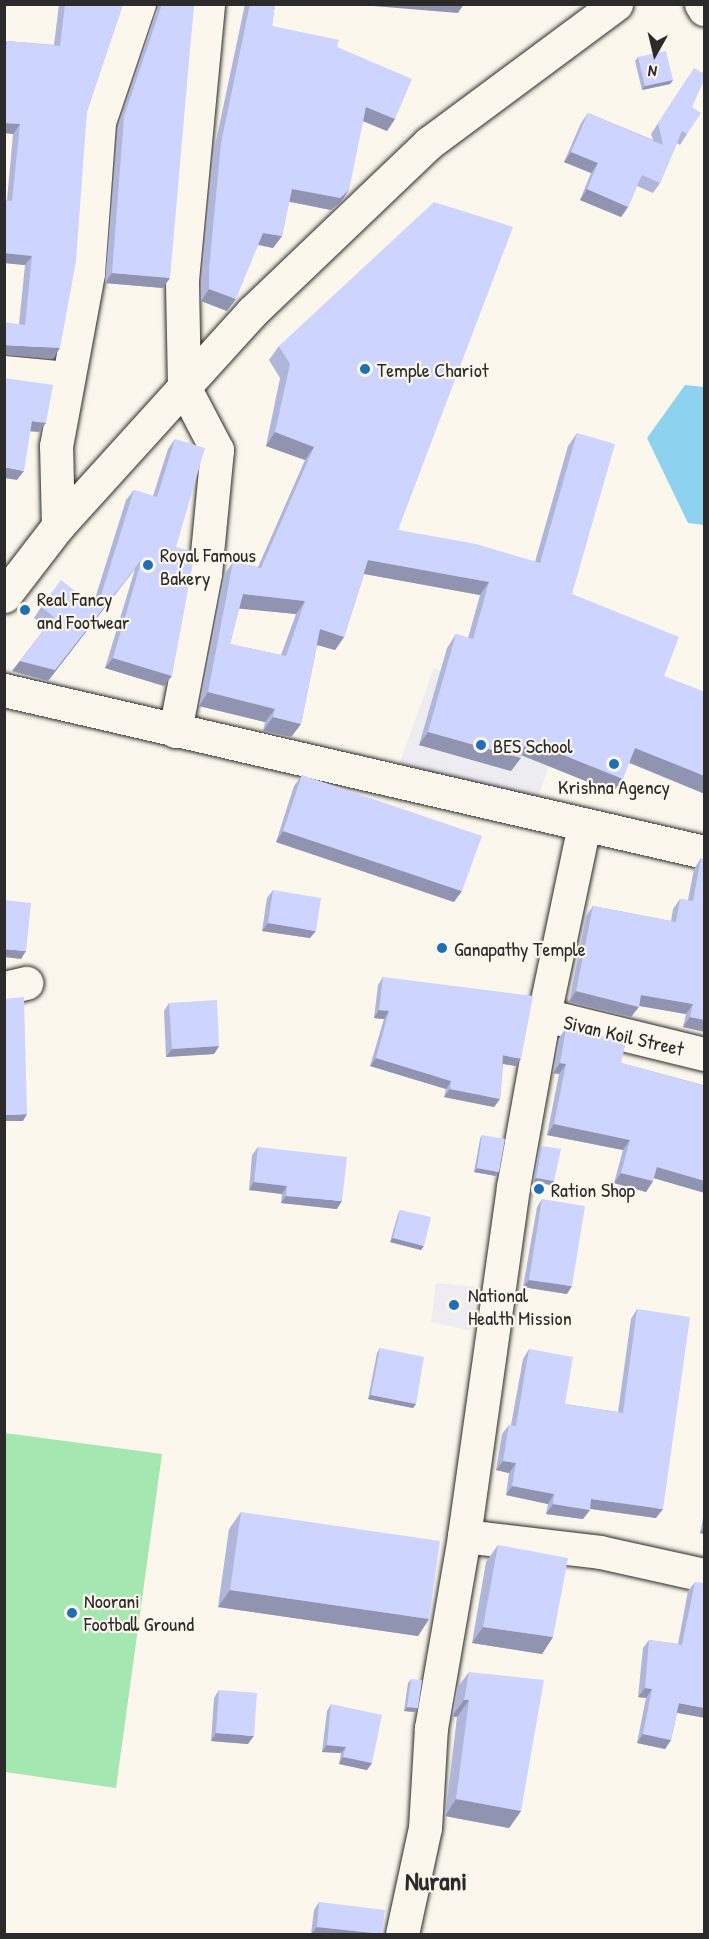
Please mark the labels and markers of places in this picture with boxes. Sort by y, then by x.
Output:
place label: Temple Chariot [377,357,489,381]
marker: Temple Chariot [358,362,372,376]
place label: Royal Famous Bakery [160,542,256,589]
marker: Royal Famous Bakery [141,558,155,572]
place label: Real Fancy and Footwear [37,586,130,633]
marker: Real Fancy and Footwear [18,603,32,617]
place label: BES School [493,733,573,757]
marker: BES School [474,738,488,752]
marker: Krishna Agency [607,757,621,771]
place label: Krishna Agency [558,774,670,798]
place label: Ganapathy Temple [454,936,586,960]
marker: Ganapathy Temple [435,941,449,955]
place label: Ration Shop [551,1177,635,1201]
marker: Ration Shop [532,1182,546,1196]
place label: National Health Mission [468,1282,572,1329]
marker: National Health Mission [445,1296,463,1314]
place label: Noorani Football Ground [84,1589,194,1636]
marker: Noorani Football Ground [65,1606,79,1620]

